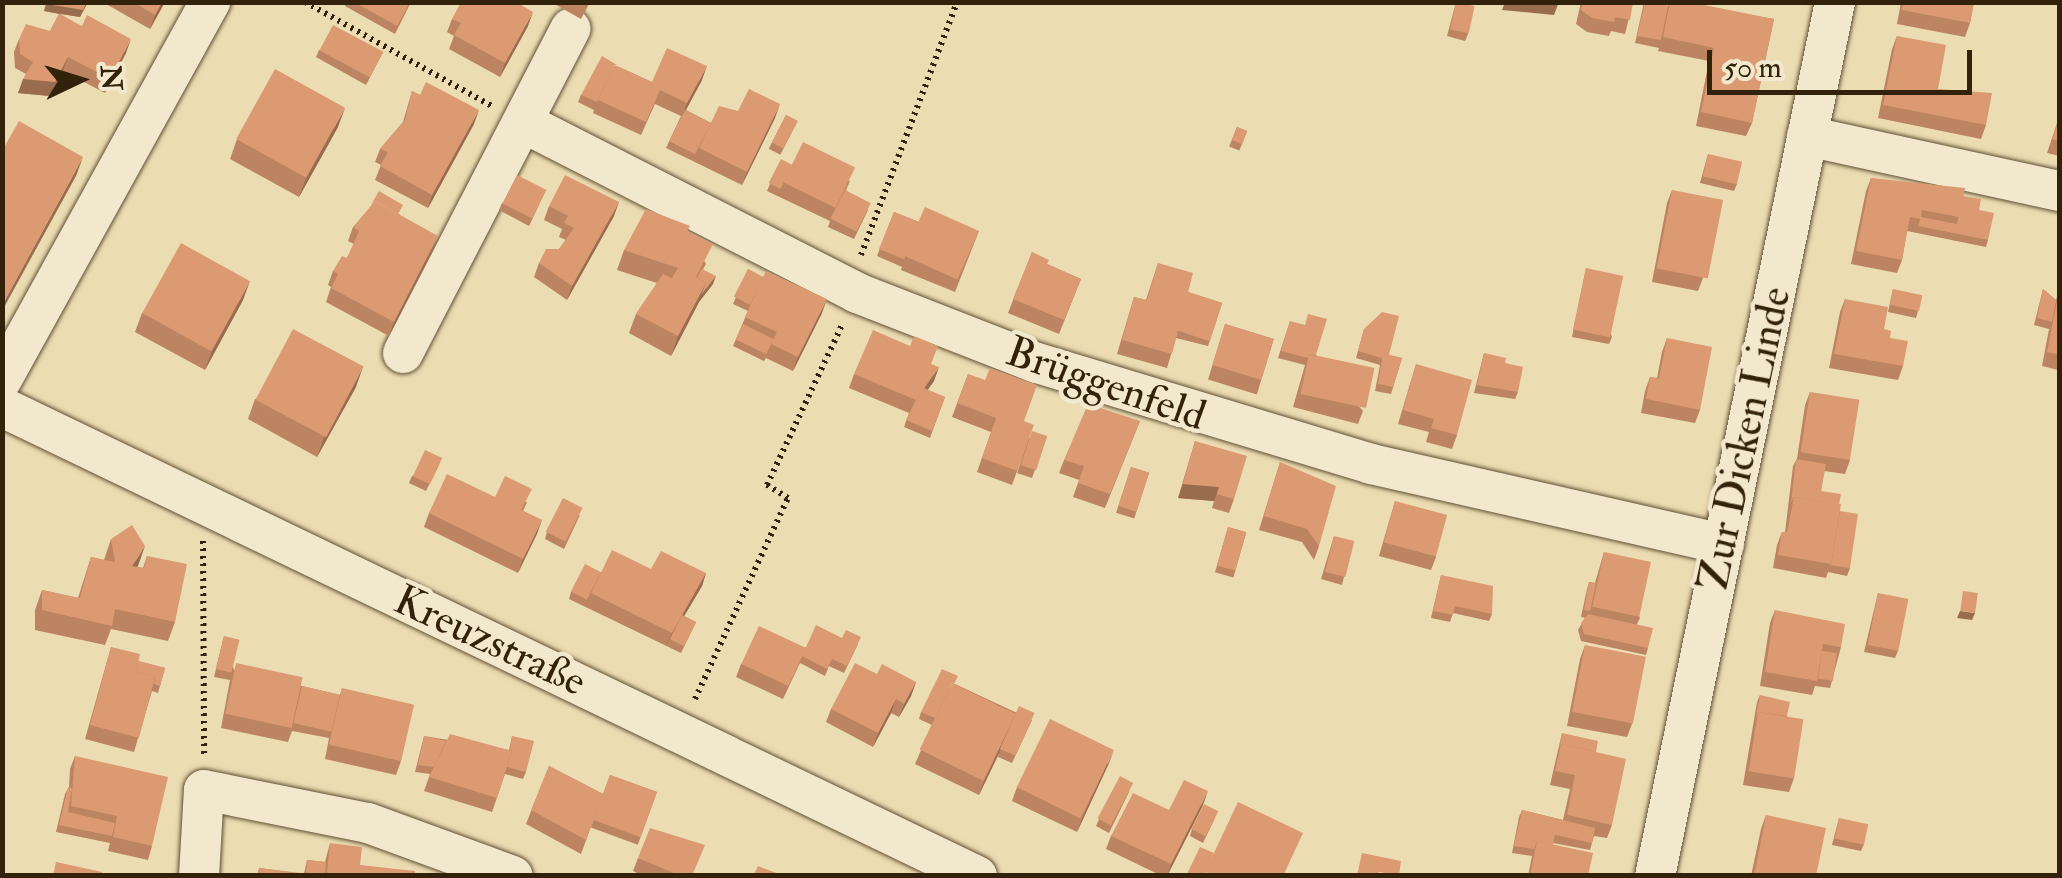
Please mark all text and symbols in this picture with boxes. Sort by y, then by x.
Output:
north arrow [30,30,130,130]
scale bar [1712,30,1977,92]
text: 50 m [1724,49,1782,86]
text: N [92,64,129,92]
street label: Zur Dicken Linde [1688,283,1802,595]
street label: Brüggenfeld [1000,326,1212,442]
street label: Kreuzstraße [386,575,594,707]

